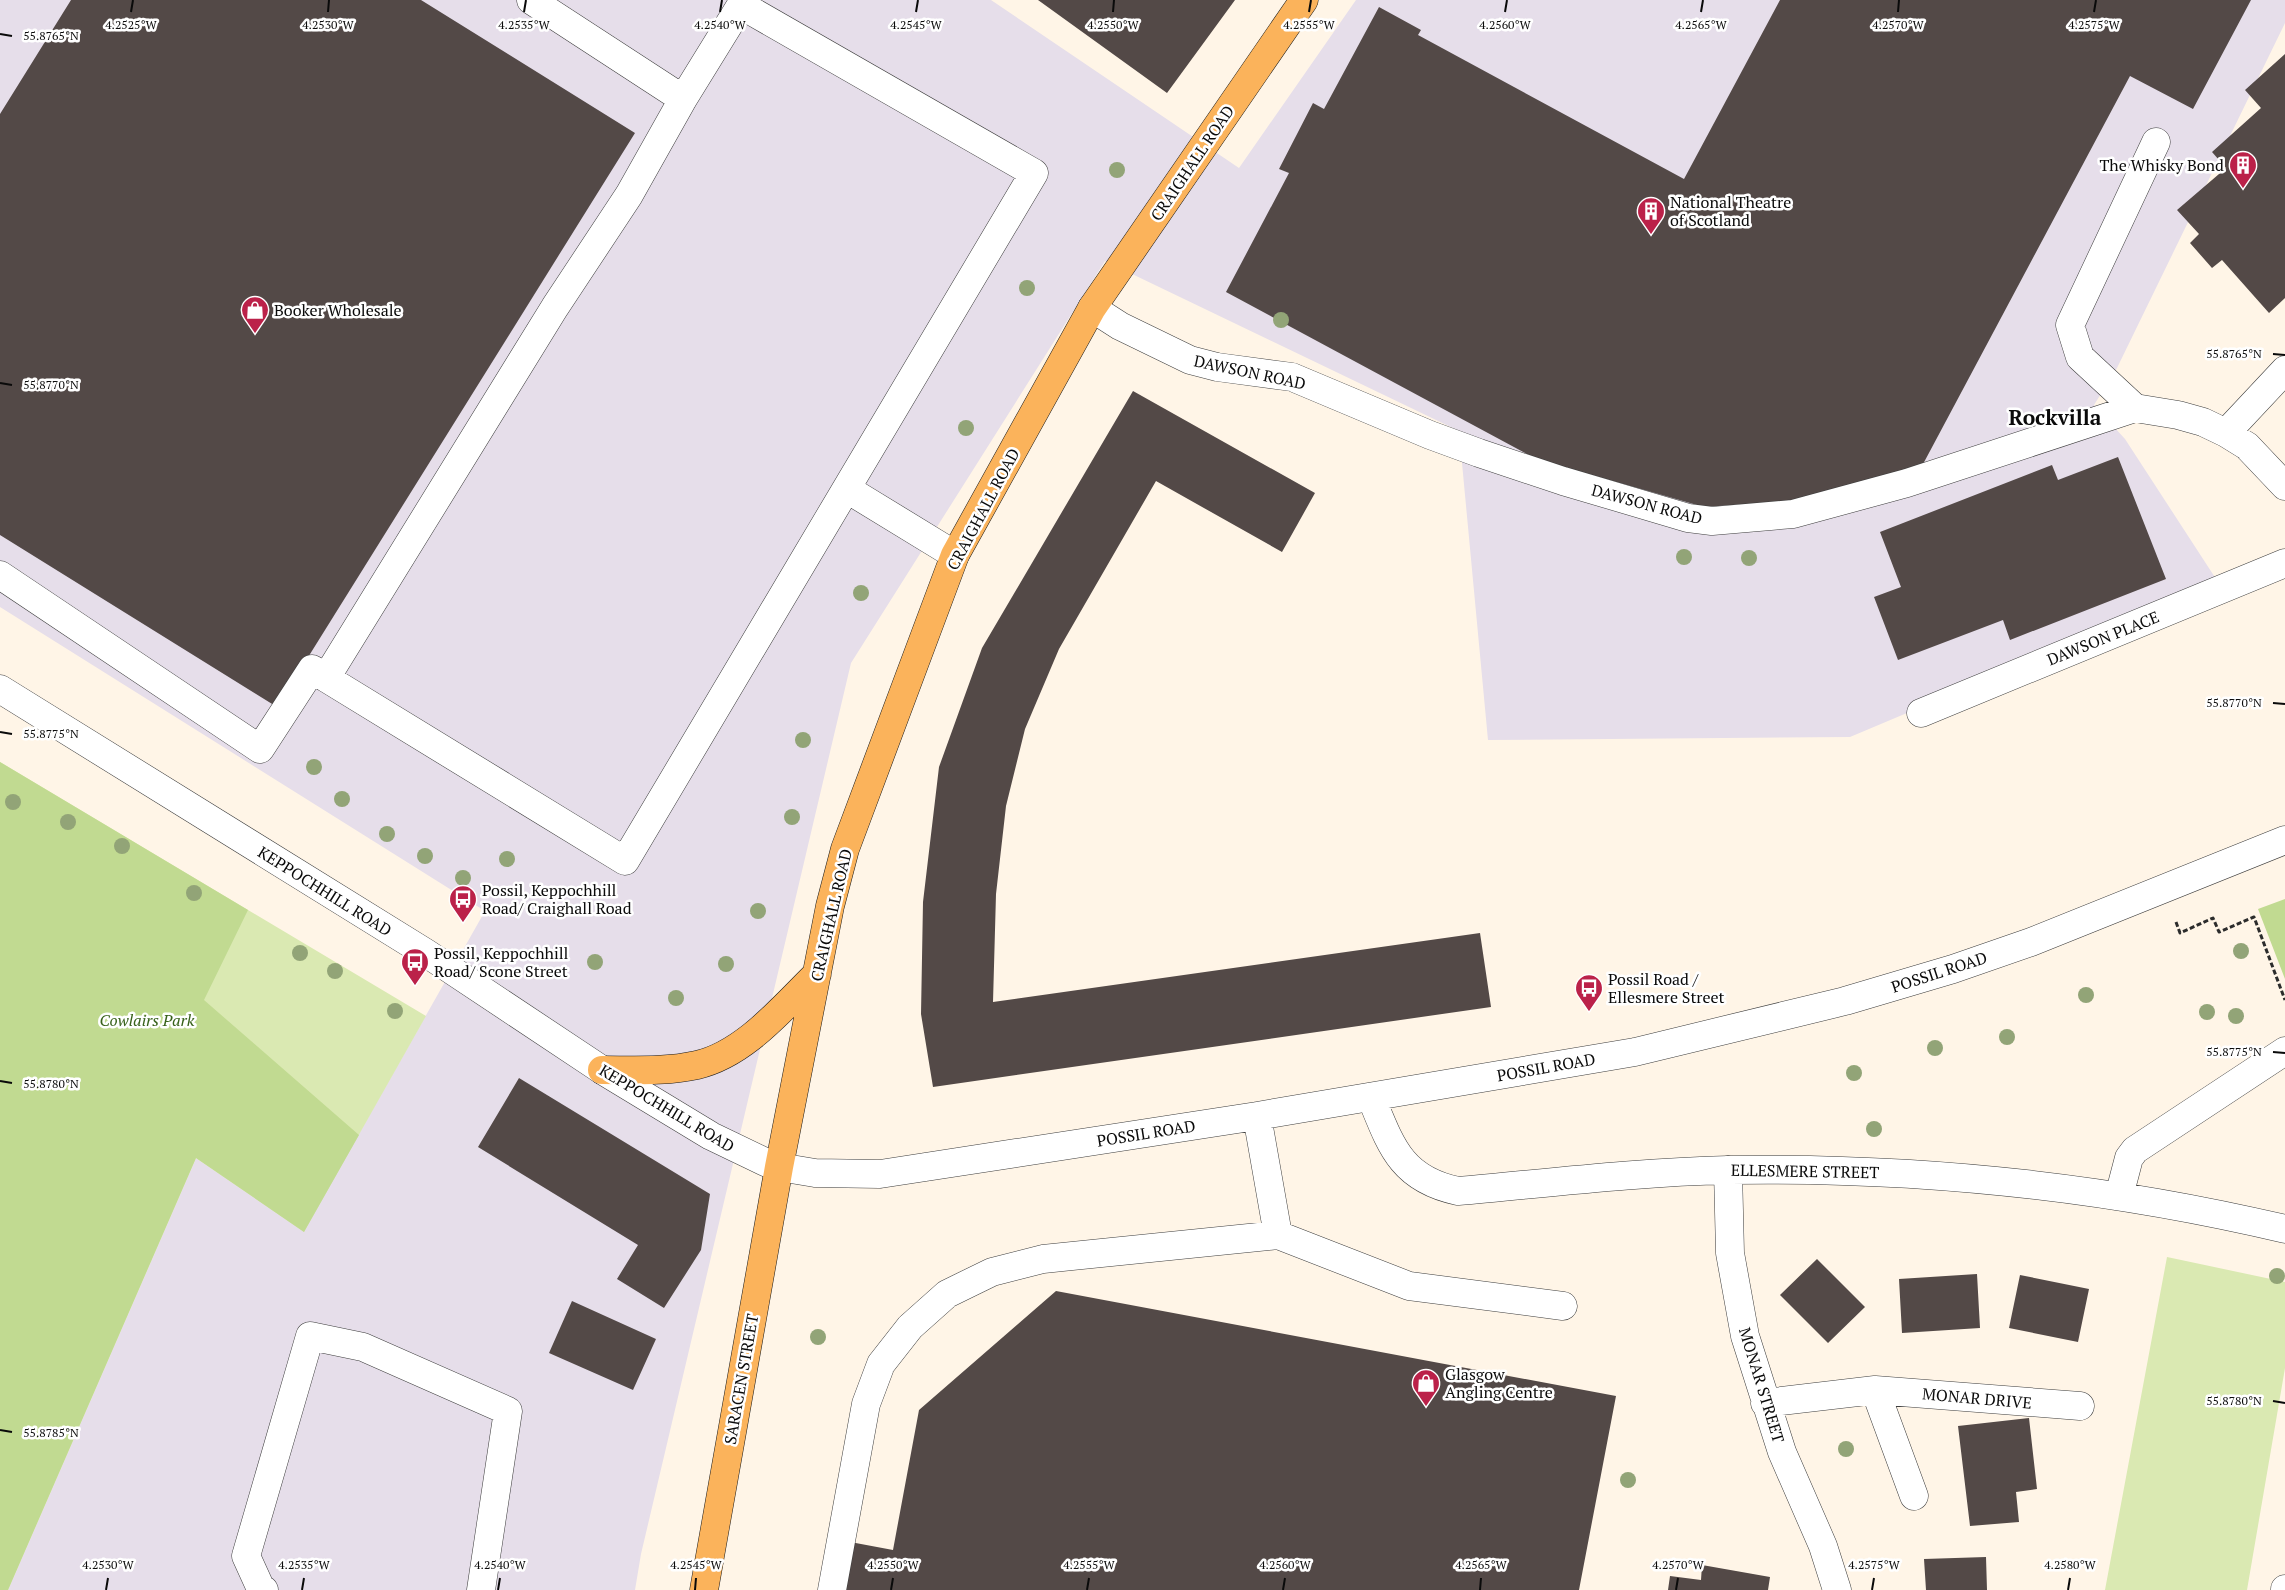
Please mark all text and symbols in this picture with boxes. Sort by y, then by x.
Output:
text: 4.2525°W [105,17,158,32]
text: 4.2530°W [302,17,355,32]
text: 4.2535°W [498,17,551,32]
text: 4.2540°W [694,17,747,32]
text: 4.2545°W [890,17,943,32]
text: 4.2550°W [1087,17,1140,32]
text: 4.2555°W [1283,17,1336,32]
text: 4.2560°W [1479,17,1532,32]
text: 4.2565°W [1675,17,1728,32]
text: 4.2570°W [1872,17,1925,32]
text: 4.2575°W [2068,17,2121,32]
text: 55.8765°N [23,28,79,43]
street label: CRAIGHALL ROAD [1145,101,1239,225]
building icon: The Whisky Bond [2228,150,2258,189]
place label: The Whisky Bond [2099,154,2224,176]
place label: National Theatre of Scotland [1670,191,1791,231]
building icon: National Theatre of Scotland [1636,196,1666,235]
shop icon: Booker Wholesale [240,295,270,334]
place label: Booker Wholesale [274,299,402,321]
text: 55.8765°N [2206,346,2262,361]
street label: DAWSON ROAD [1192,349,1308,395]
text: 55.8770°N [23,377,79,392]
district label: Rockvilla [2009,403,2102,431]
street label: CRAIGHALL ROAD [942,444,1024,574]
street label: DAWSON ROAD [1589,479,1705,529]
street label: DAWSON PLACE [2044,606,2162,670]
text: 55.8770°N [2206,695,2262,710]
text: 55.8775°N [23,726,79,741]
street label: KEPPOCHHILL ROAD [254,841,396,941]
street label: CRAIGHALL ROAD [805,847,857,983]
place label: Possil, Keppochhill Road/ Craighall Road [482,879,632,919]
bus stop icon: Possil, Keppochhill Road/ Craighall Road [448,884,478,923]
place label: Possil, Keppochhill Road/ Scone Street [434,942,569,982]
street label: POSSIL ROAD [1888,946,1990,998]
bus stop icon: Possil, Keppochhill Road/ Scone Street [400,947,430,986]
place label: Possil Road / Ellesmere Street [1608,968,1725,1008]
bus stop icon: Possil Road / Ellesmere Street [1574,973,1604,1012]
park label: Cowlairs Park [100,1009,195,1031]
text: 55.8775°N [2206,1044,2262,1059]
street label: POSSIL ROAD [1495,1048,1597,1086]
street label: KEPPOCHHILL ROAD [595,1059,739,1157]
text: 55.8780°N [23,1076,79,1091]
street label: POSSIL ROAD [1095,1114,1197,1152]
street label: ELLESMERE STREET [1731,1159,1880,1183]
street label: SARACEN STREET [719,1312,763,1446]
street label: MONAR STREET [1734,1325,1790,1446]
place label: Glasgow Angling Centre [1445,1363,1553,1403]
shop icon: Glasgow Angling Centre [1411,1368,1441,1407]
street label: MONAR DRIVE [1921,1382,2033,1414]
text: 55.8780°N [2206,1393,2262,1408]
text: 55.8785°N [23,1425,79,1440]
text: 4.2530°W [82,1557,135,1572]
text: 4.2535°W [278,1557,331,1572]
text: 4.2540°W [474,1557,527,1572]
text: 4.2545°W [670,1557,723,1572]
text: 4.2550°W [867,1557,920,1572]
text: 4.2555°W [1063,1557,1116,1572]
text: 4.2560°W [1259,1557,1312,1572]
text: 4.2565°W [1455,1557,1508,1572]
text: 4.2570°W [1652,1557,1705,1572]
text: 4.2575°W [1848,1557,1901,1572]
text: 4.2580°W [2044,1557,2097,1572]

